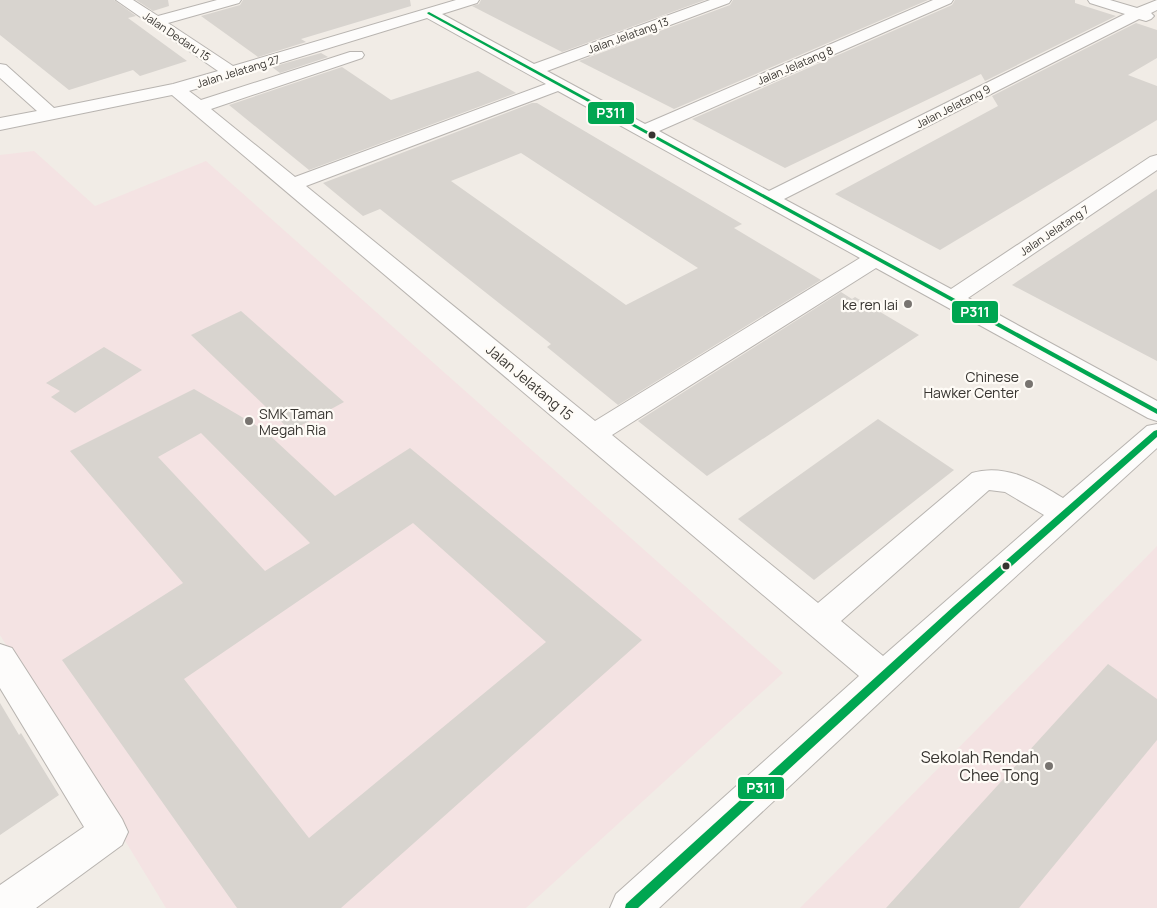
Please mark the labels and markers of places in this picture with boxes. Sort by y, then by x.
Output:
unlabelled marker [647,130,657,140]
place label: ke ren lai [842,295,898,314]
marker: ke ren lai [902,298,914,310]
place label: Chinese Hawker Center [923,367,1019,402]
marker: Chinese Hawker Center [1023,378,1035,390]
place label: SMK Taman Megah Ria [259,404,333,439]
marker: SMK Taman Megah Ria [243,415,255,427]
unlabelled marker [1001,561,1011,571]
place label: Sekolah Rendah Chee Tong [921,746,1039,786]
marker: Sekolah Rendah Chee Tong [1043,760,1055,772]

